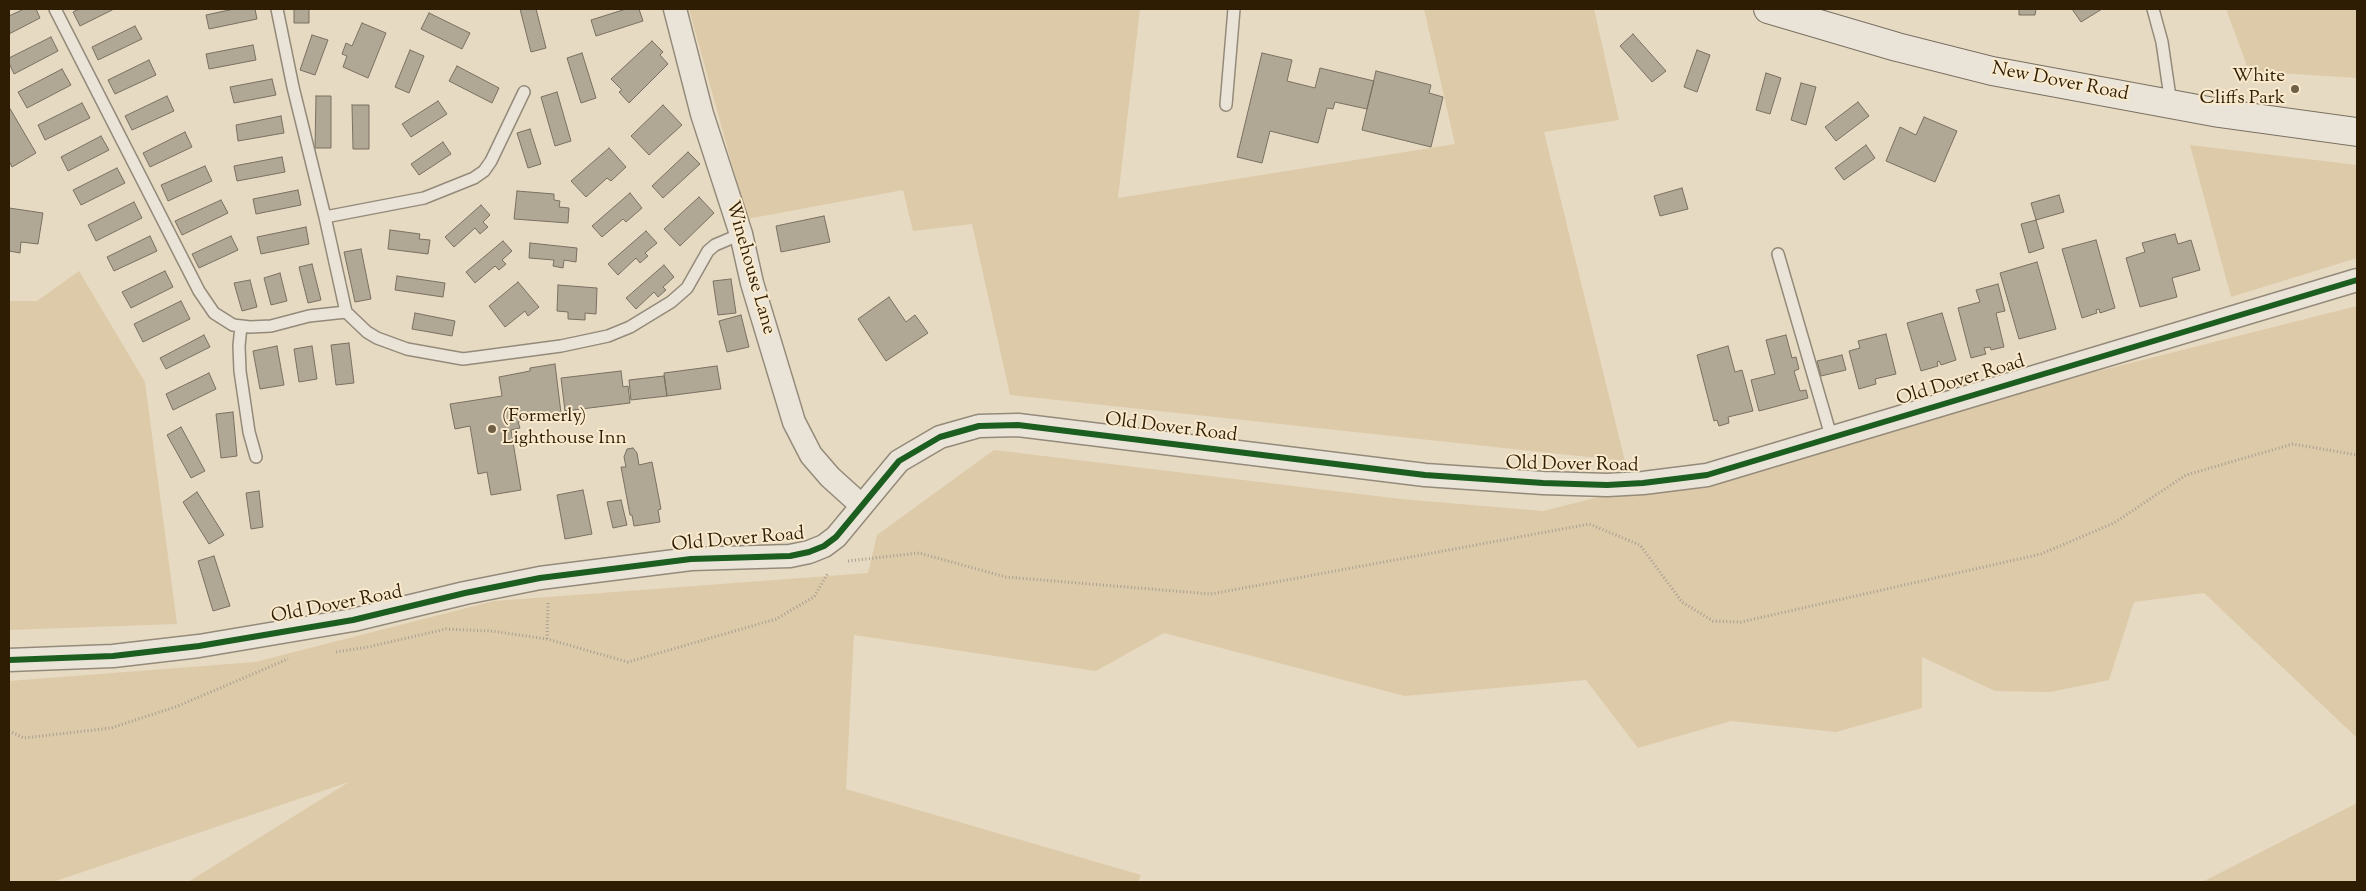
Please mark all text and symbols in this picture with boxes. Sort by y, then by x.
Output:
street label: New Dover Road [1990,59,2130,107]
place label: White Cliffs Park [2200,67,2285,111]
marker: White Cliffs Park [2289,83,2301,95]
street label: Winehouse Lane [719,199,779,337]
street label: Old Dover Road [1894,352,2028,412]
place label: (Formerly) Lighthouse Inn [502,407,627,451]
street label: Old Dover Road [1104,410,1238,448]
marker: (Formerly) Lighthouse Inn [486,423,498,435]
street label: Old Dover Road [1505,453,1639,479]
street label: Old Dover Road [671,524,805,558]
street label: Old Dover Road [269,582,405,630]

